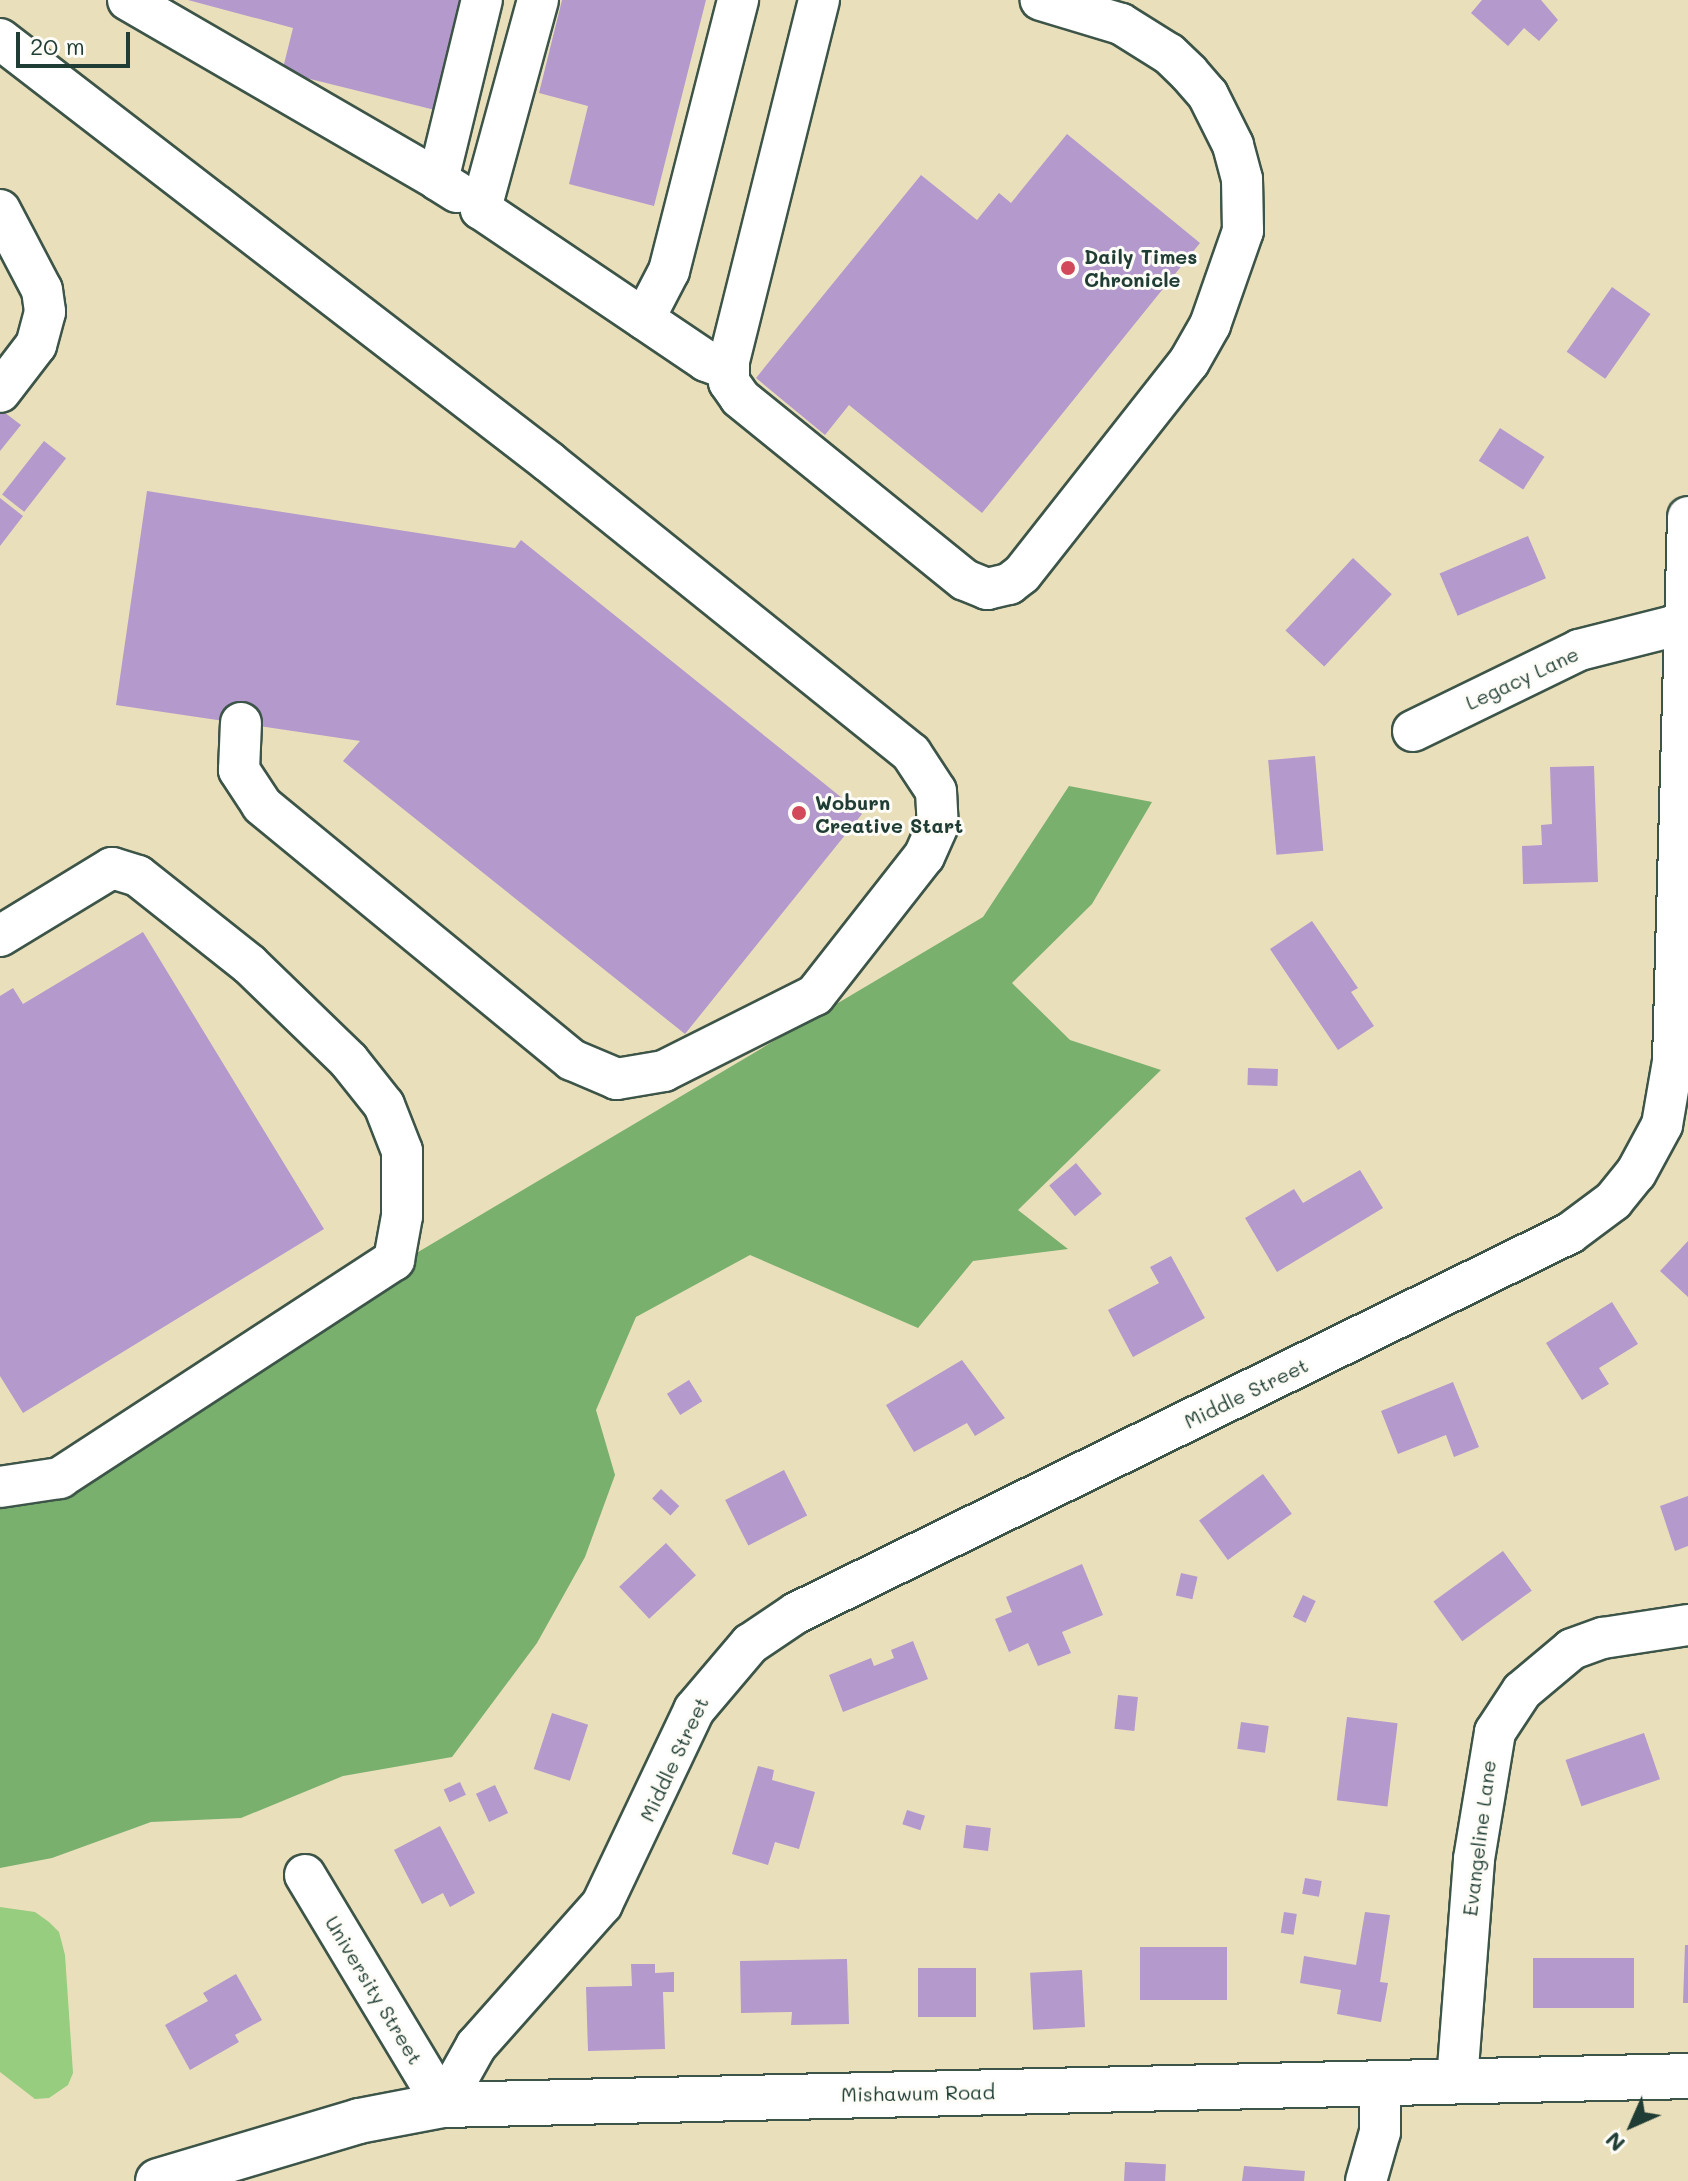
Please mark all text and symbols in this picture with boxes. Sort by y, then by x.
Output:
scale bar [20,16,134,66]
text: 20 m [30,30,85,61]
place label: Daily Times Chronicle [1084,244,1197,291]
marker: Daily Times Chronicle [1059,259,1077,277]
street label: Legacy Lane [1462,641,1582,715]
place label: Woburn Creative Start [815,790,963,837]
marker: Woburn Creative Start [790,804,808,822]
street label: Middle Street [1180,1353,1312,1433]
street label: Middle Street [635,1693,713,1825]
street label: Evangeline Lane [1458,1759,1500,1917]
street label: University Street [320,1912,428,2068]
street label: Mishawum Road [841,2080,995,2106]
north arrow [1592,2085,1672,2165]
text: N [1599,2126,1631,2158]

